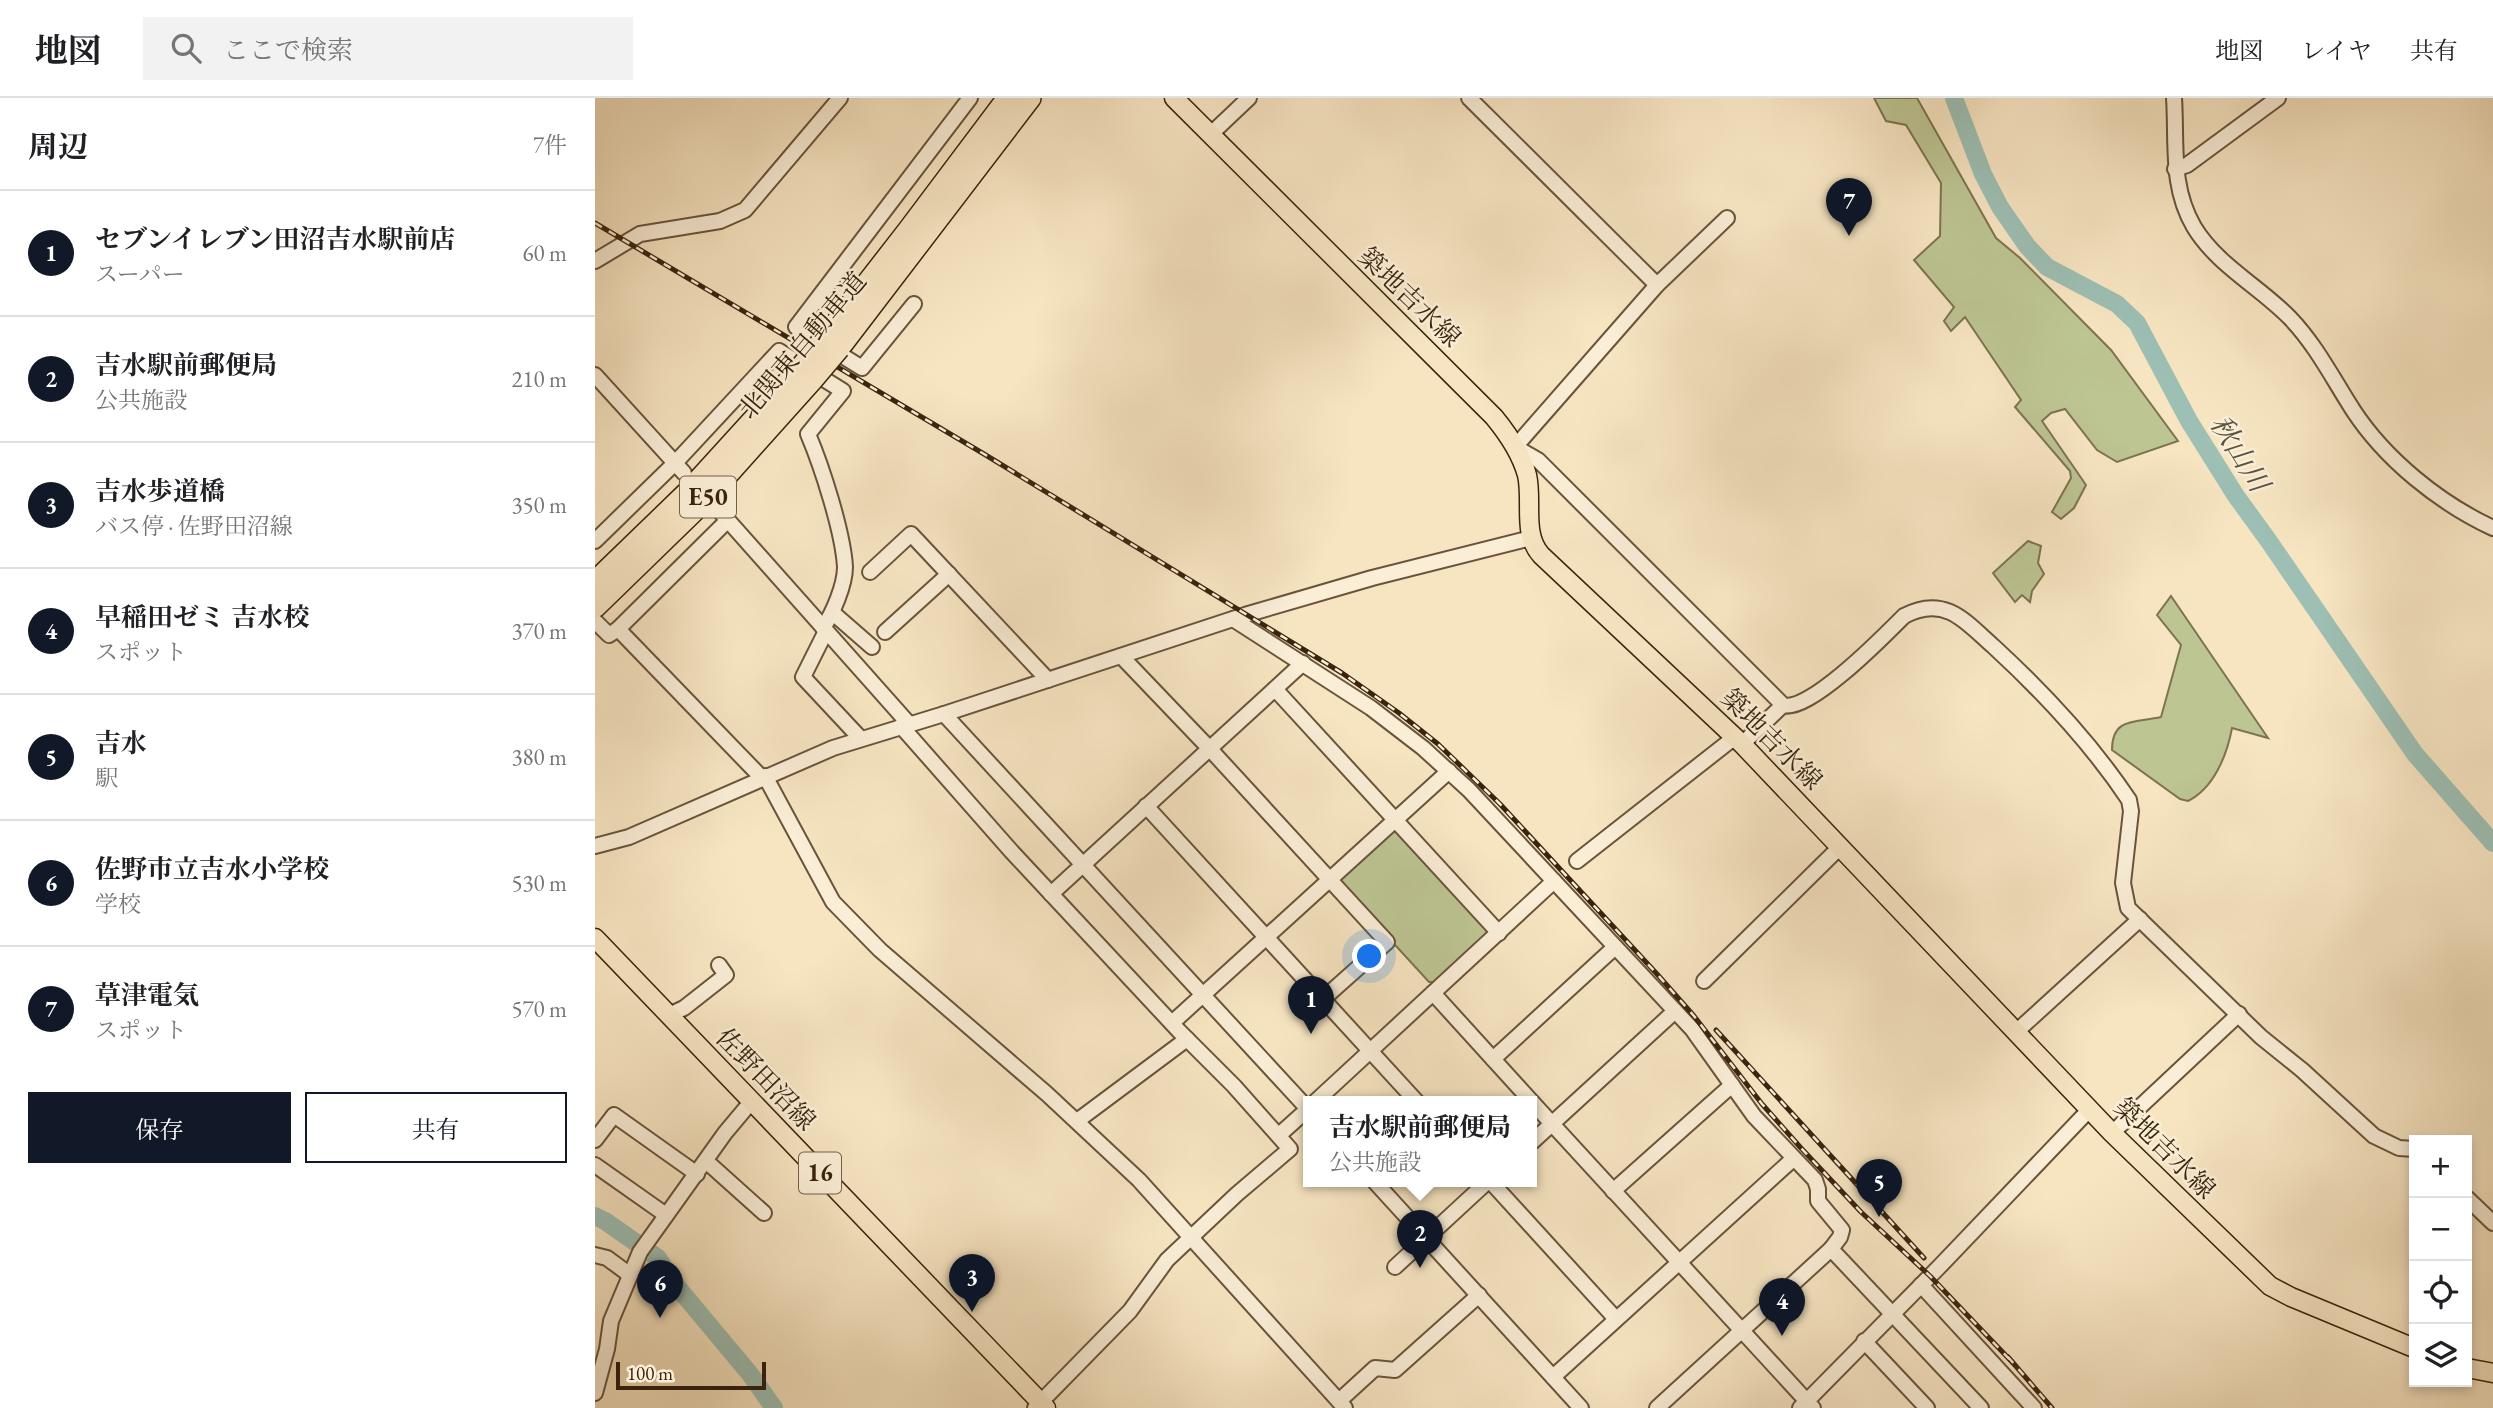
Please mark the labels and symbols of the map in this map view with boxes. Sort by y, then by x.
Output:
pin: 7 [1826,178,1872,236]
street label: 築地吉水線 [1351,240,1469,354]
street label: 北関東自動車道 [730,264,874,426]
water label: 秋山川 [2202,408,2279,501]
road number: E50 [680,476,736,518]
street label: 築地吉水線 [1714,681,1830,797]
your location [1352,939,1386,973]
pin: 1 [1288,976,1334,1034]
street label: 佐野田沼線 [709,1020,823,1138]
street label: 築地吉水線 [2107,1090,2223,1206]
road number: 16 [799,1153,841,1194]
pin: 5 [1856,1159,1902,1217]
pin: 2 [1397,1210,1443,1268]
pin: 3 [949,1254,995,1312]
pin: 6 [637,1260,683,1318]
pin: 4 [1759,1278,1805,1336]
scale bar [616,1359,767,1391]

